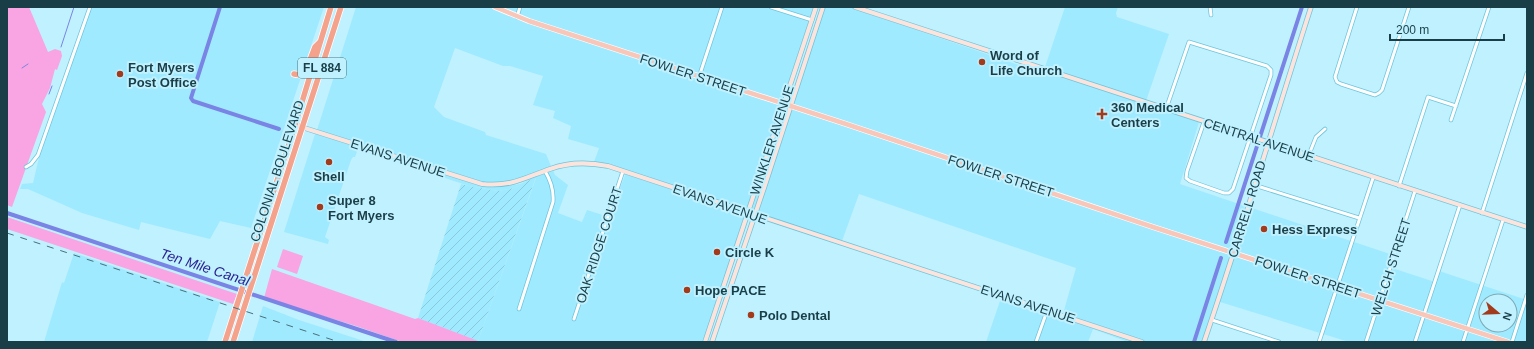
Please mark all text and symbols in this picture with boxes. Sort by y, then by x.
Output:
scale bar [1390,16,1504,42]
text: 200 m [1396,23,1429,37]
place label: Word of Life Church [990,48,1062,78]
street label: FOWLER STREET [638,51,748,99]
marker: Word of Life Church [977,57,987,67]
road number: FL 884 [298,58,346,78]
place label: Fort Myers Post Office [128,60,197,90]
marker: Fort Myers Post Office [115,69,125,79]
street label: WINKLER AVENUE [747,83,797,197]
street label: COLONIAL BOULEVARD [247,98,307,244]
place label: 360 Medical Centers [1111,100,1184,130]
marker: 360 Medical Centers [1096,108,1108,120]
street label: CENTRAL AVENUE [1202,115,1317,165]
street label: EVANS AVENUE [349,136,447,180]
street label: FOWLER STREET [946,152,1056,200]
marker: Shell [324,157,334,167]
street label: CARRELL ROAD [1225,159,1269,259]
place label: Shell [313,169,345,184]
street label: EVANS AVENUE [671,181,769,227]
street label: OAK RIDGE COURT [573,185,625,305]
place label: Super 8 Fort Myers [328,193,394,223]
marker: Super 8 Fort Myers [315,202,325,212]
street label: WELCH STREET [1368,216,1414,318]
place label: Hess Express [1272,222,1357,237]
marker: Hess Express [1259,224,1269,234]
water label: Ten Mile Canal [158,245,252,289]
place label: Circle K [725,245,775,260]
marker: Circle K [712,247,722,257]
street label: FOWLER STREET [1253,253,1363,301]
street label: EVANS AVENUE [979,282,1077,326]
place label: Hope PACE [695,283,767,298]
marker: Hope PACE [682,285,692,295]
north arrow [1478,293,1518,333]
place label: Polo Dental [759,308,831,323]
marker: Polo Dental [746,310,756,320]
text: N [1500,311,1514,322]

